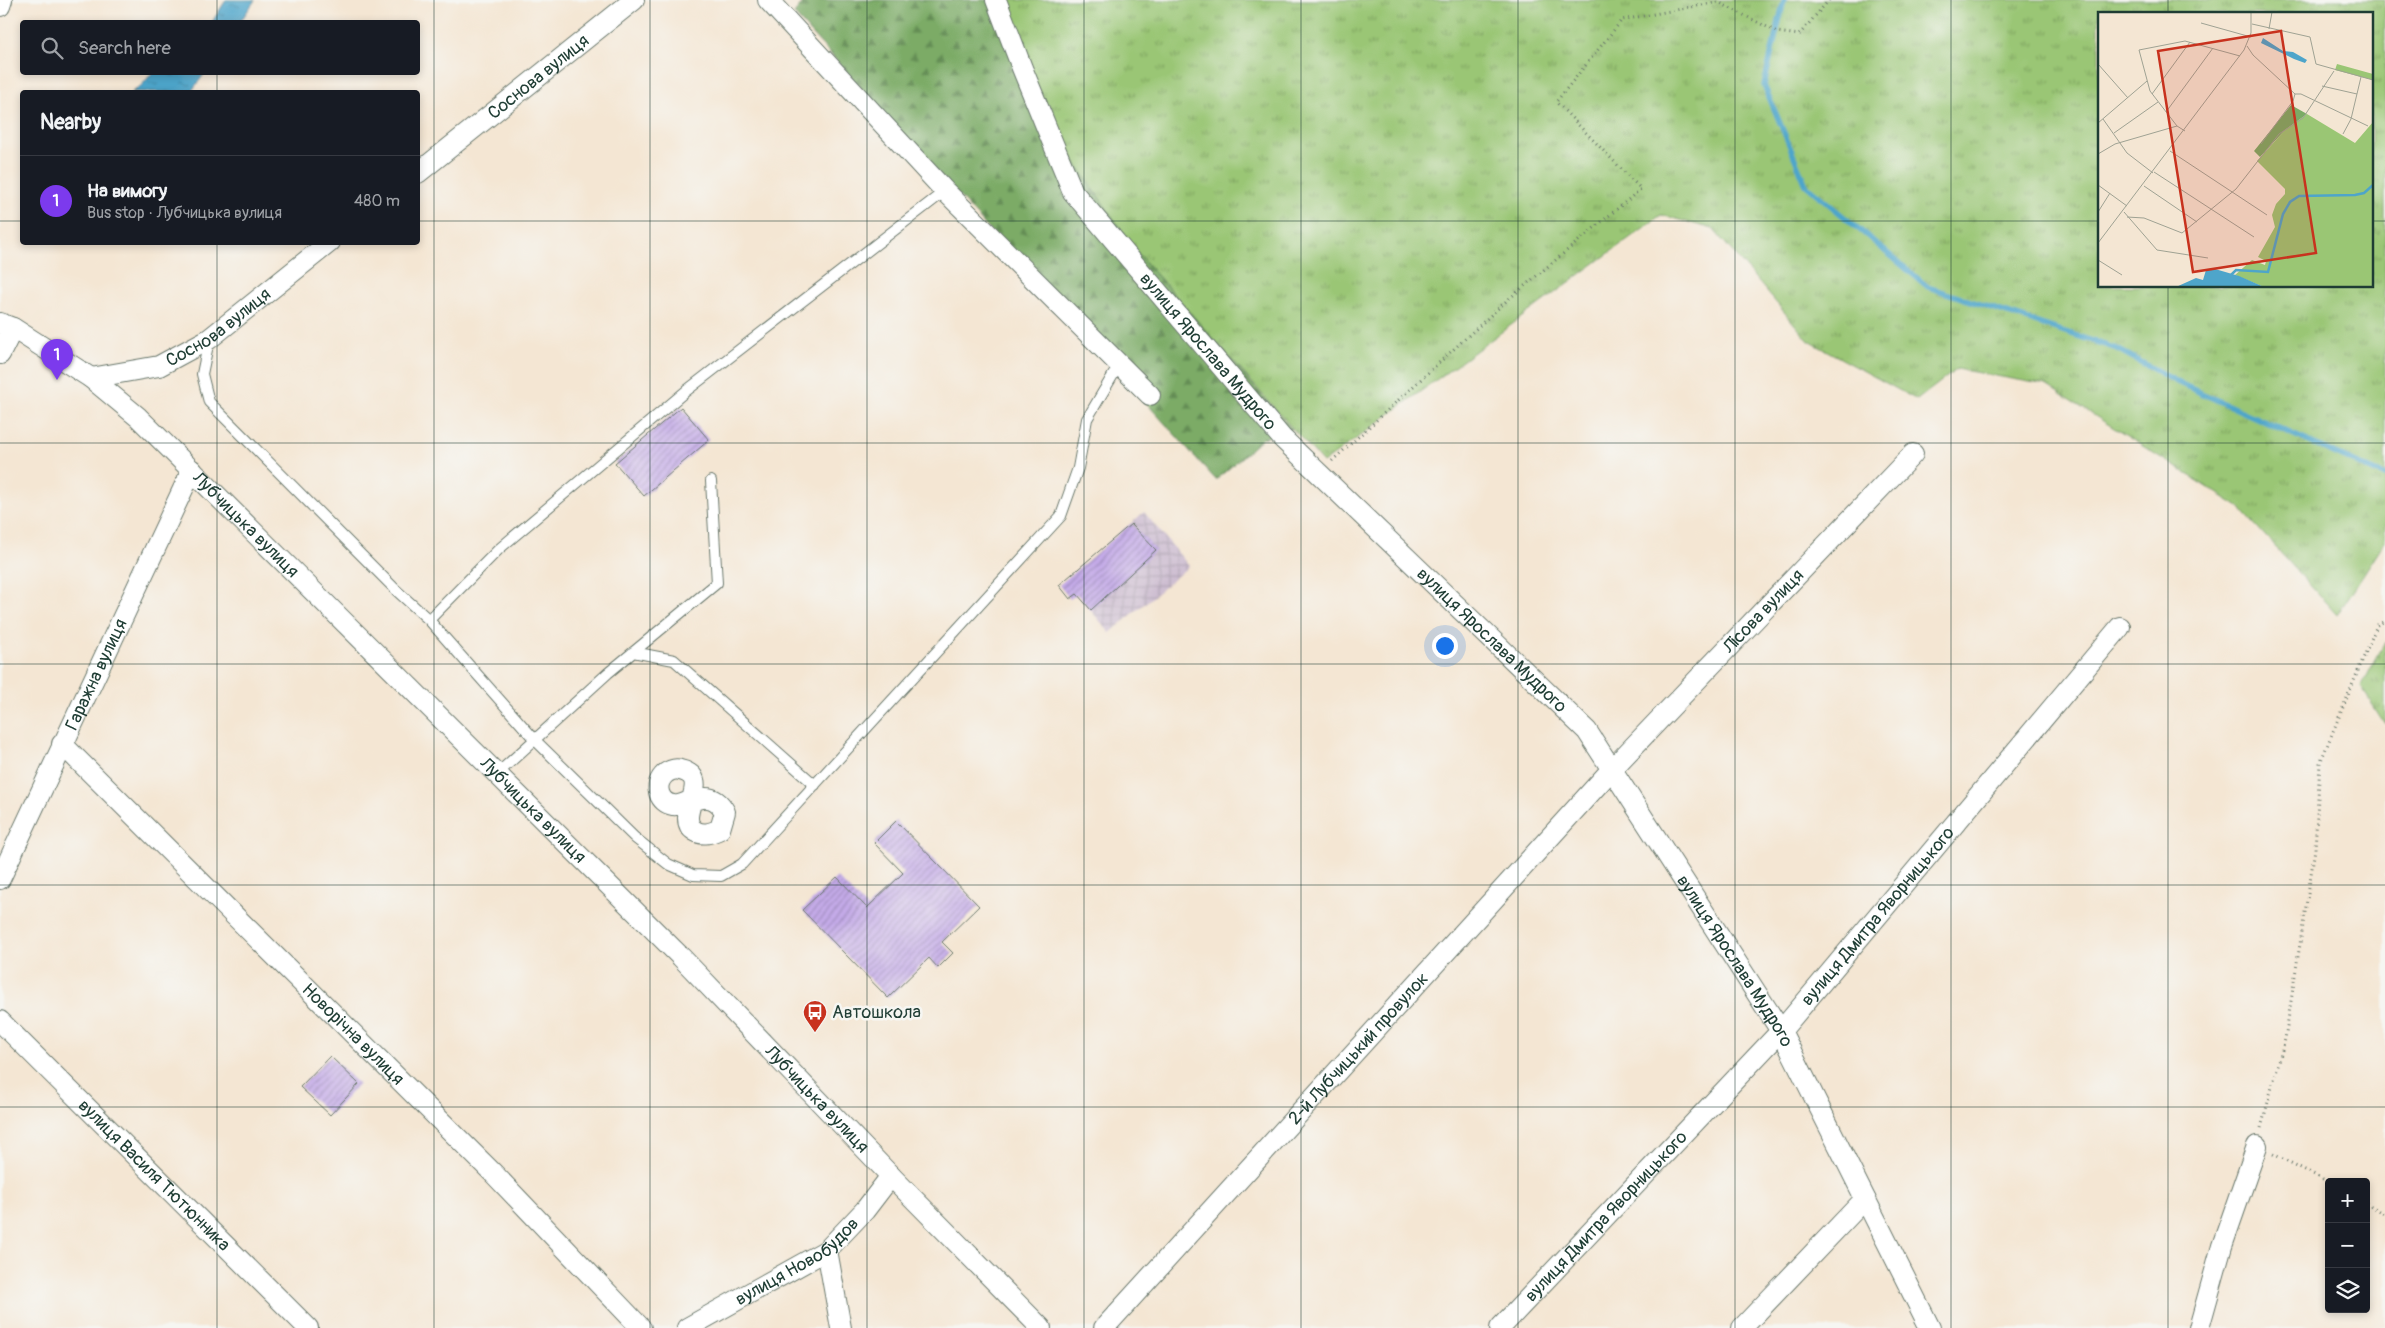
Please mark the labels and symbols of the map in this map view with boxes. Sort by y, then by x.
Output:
inset map [2098,12,2372,288]
street label: Соснова вулиця [483,29,594,124]
street label: вулиця Ярослава Мудрого [1135,268,1282,435]
street label: Соснова вулиця [162,283,275,372]
pin: 1 [41,339,73,380]
street label: Лубчицька вулиця [187,466,304,582]
street label: вулиця Ярослава Мудрого [1412,562,1572,718]
street label: Лісова вулиця [1717,564,1809,659]
street label: Гаражна вулиця [60,615,132,734]
your location [1432,633,1458,659]
street label: Лубчицька вулиця [474,751,591,868]
street label: вулиця Дмитра Яворницького [1796,821,1959,1010]
street label: вулиця Ярослава Мудрого [1672,870,1799,1051]
street label: 2-й Лубчицький провулок [1283,967,1433,1129]
street label: Новорічна вулиця [297,978,409,1090]
bus stop icon: Автошкола [802,999,828,1033]
place label: Автошкола [832,1001,921,1024]
street label: Лубчицька вулиця [759,1039,874,1158]
street label: вулиця Василя Тютюнника [73,1094,235,1256]
street label: вулиця Дмитра Яворницького [1519,1126,1692,1307]
street label: вулиця Новобудов [731,1212,864,1310]

